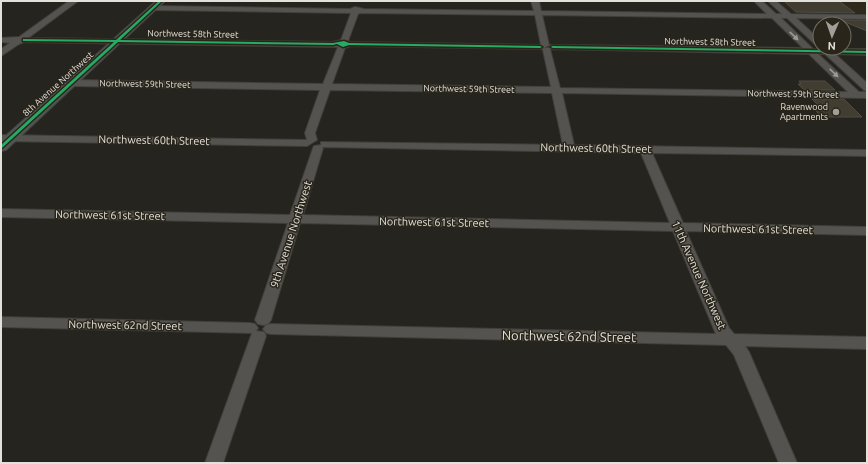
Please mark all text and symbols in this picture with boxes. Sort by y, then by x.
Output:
north arrow [812,16,852,56]
street label: Northwest 58th Street [147,28,239,40]
one-way arrow [789,31,799,40]
street label: Northwest 58th Street [664,36,756,48]
text: N [827,40,836,52]
street label: 8th Avenue Northwest [21,49,96,118]
one-way arrow [829,68,839,78]
street label: Northwest 59th Street [99,78,191,90]
street label: Northwest 59th Street [423,83,515,95]
street label: Northwest 59th Street [747,88,839,100]
place label: Ravenwood Apartments [780,102,828,122]
marker: Ravenwood Apartments [831,107,841,117]
street label: Northwest 60th Street [98,133,211,147]
street label: Northwest 60th Street [540,141,653,155]
street label: 9th Avenue Northwest [268,178,314,289]
street label: Northwest 61st Street [55,208,166,222]
street label: Northwest 61st Street [379,215,490,229]
street label: 11th Avenue Northwest [670,219,729,332]
street label: Northwest 61st Street [703,222,814,236]
street label: Northwest 62nd Street [68,318,183,332]
street label: Northwest 62nd Street [502,328,636,344]

